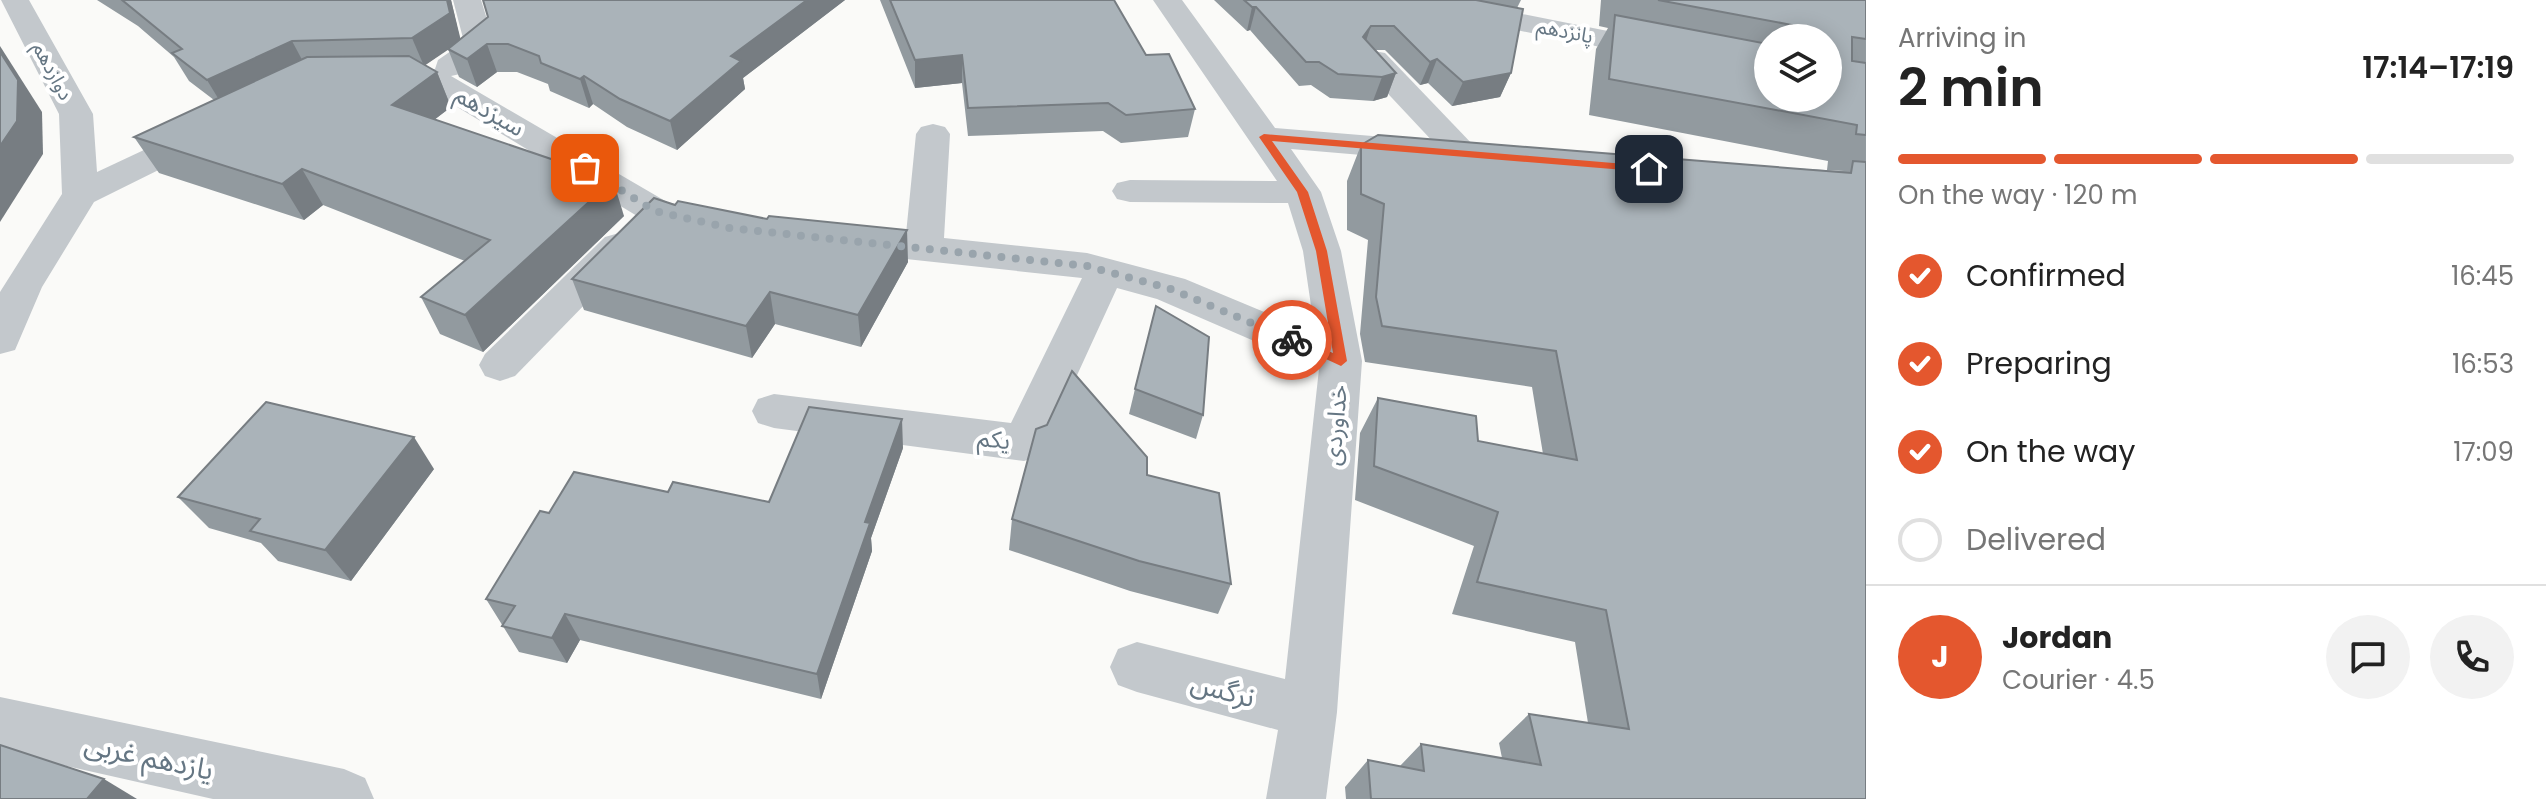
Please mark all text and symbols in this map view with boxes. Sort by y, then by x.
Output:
street label: پانزدهم [1534,12,1596,51]
text: Arriving in [1898,20,2027,56]
map controls [1754,24,1842,112]
button: layers [1754,24,1842,112]
street label: دوازدهم [25,37,80,106]
text: 17:14–17:19 [2362,46,2514,89]
text: 2 min [1898,51,2044,124]
street label: سیزدهم [449,78,531,145]
pin [551,134,619,202]
pin [1615,135,1683,203]
icon: bag [563,146,607,190]
icon: home [1627,147,1671,191]
text: On the way · 120 m [1898,177,2137,213]
icon: check [1898,254,1942,298]
text: Confirmed [1966,254,2126,297]
text: 16:45 [2451,258,2514,294]
courier [1252,300,1332,380]
icon: bike [1270,318,1314,362]
icon: check [1898,342,1942,386]
text: Preparing [1966,342,2112,385]
text: 16:53 [2452,346,2514,382]
street label: خداوردی [1315,383,1355,467]
street label: یکم [976,421,1012,458]
icon: check [1898,430,1942,474]
text: On the way [1966,430,2135,473]
text: 17:09 [2453,434,2514,470]
text: Delivered [1966,518,2106,561]
button: chat [2326,615,2410,699]
button: phone [2430,615,2514,699]
text: Jordan [2002,616,2112,659]
text: J [1931,635,1949,678]
text: Courier · 4.5 [2002,662,2155,698]
street label: نرگس [1187,663,1259,717]
street label: یازدهم غربی [80,724,217,792]

